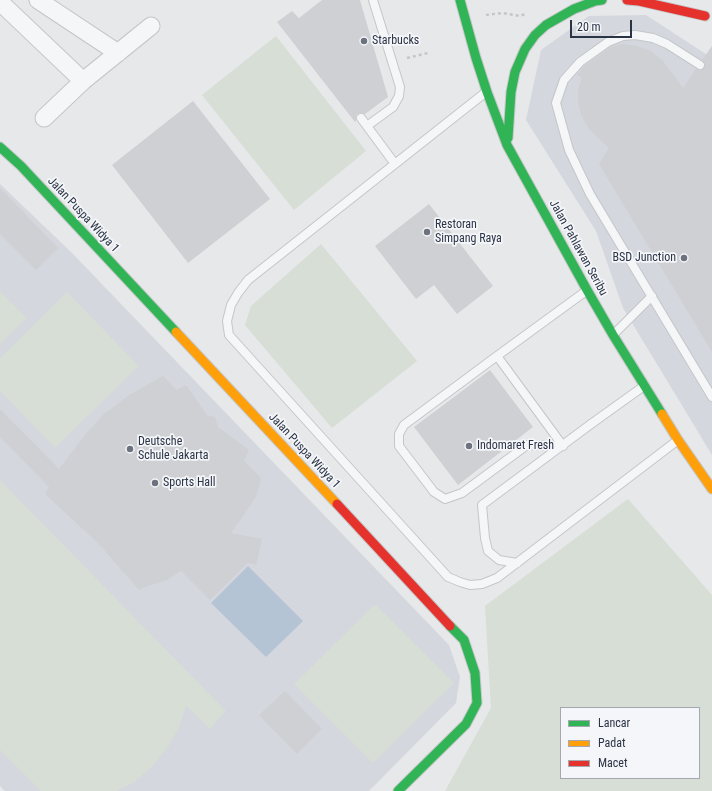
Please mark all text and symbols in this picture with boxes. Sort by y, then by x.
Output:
scale bar [572,12,634,38]
text: 20 m [577,20,601,34]
place label: Starbucks [372,34,419,48]
marker: Starbucks [359,36,369,46]
street label: Jalan Puspa Widya 1 [44,174,122,256]
street label: Jalan Pahlawan Seribu [546,198,610,298]
place label: Restoran Simpang Raya [435,218,502,246]
marker: Restoran Simpang Raya [422,227,432,237]
place label: BSD Junction [613,251,676,265]
marker: BSD Junction [679,253,689,263]
street label: Jalan Puspa Widya 1 [265,410,343,492]
place label: Deutsche Schule Jakarta [138,435,208,463]
place label: Indomaret Fresh [477,439,554,453]
marker: Indomaret Fresh [464,441,474,451]
marker: Deutsche Schule Jakarta [125,444,135,454]
place label: Sports Hall [163,476,216,490]
marker: Sports Hall [150,478,160,488]
legend [560,707,700,779]
text: Lancar [598,716,630,730]
text: Padat [598,736,626,750]
text: Macet [598,756,628,770]

